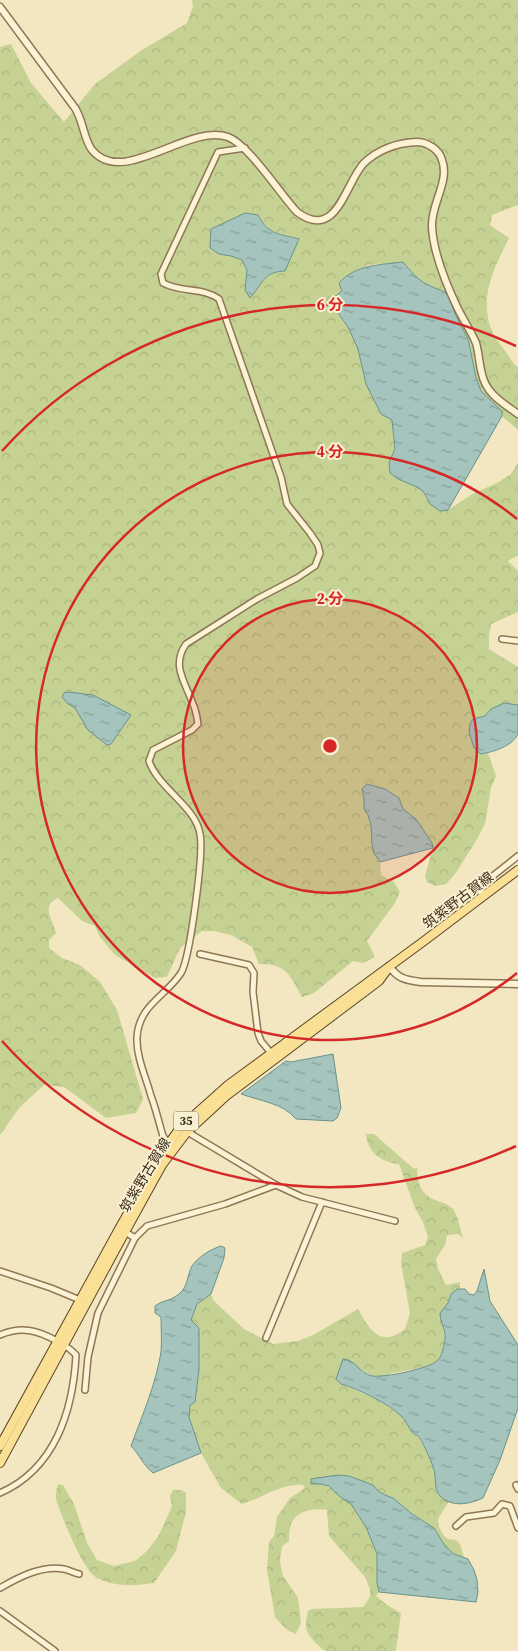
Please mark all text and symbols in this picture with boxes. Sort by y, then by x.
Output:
text: 6 分 [317,294,343,315]
text: 4 分 [317,441,343,462]
text: 2 分 [317,588,343,609]
centre of rings [321,737,339,755]
street label: 筑紫野古賀線 [418,867,498,933]
road number: 35 [174,1112,198,1130]
street label: 筑紫野古賀線 [115,1134,175,1216]

